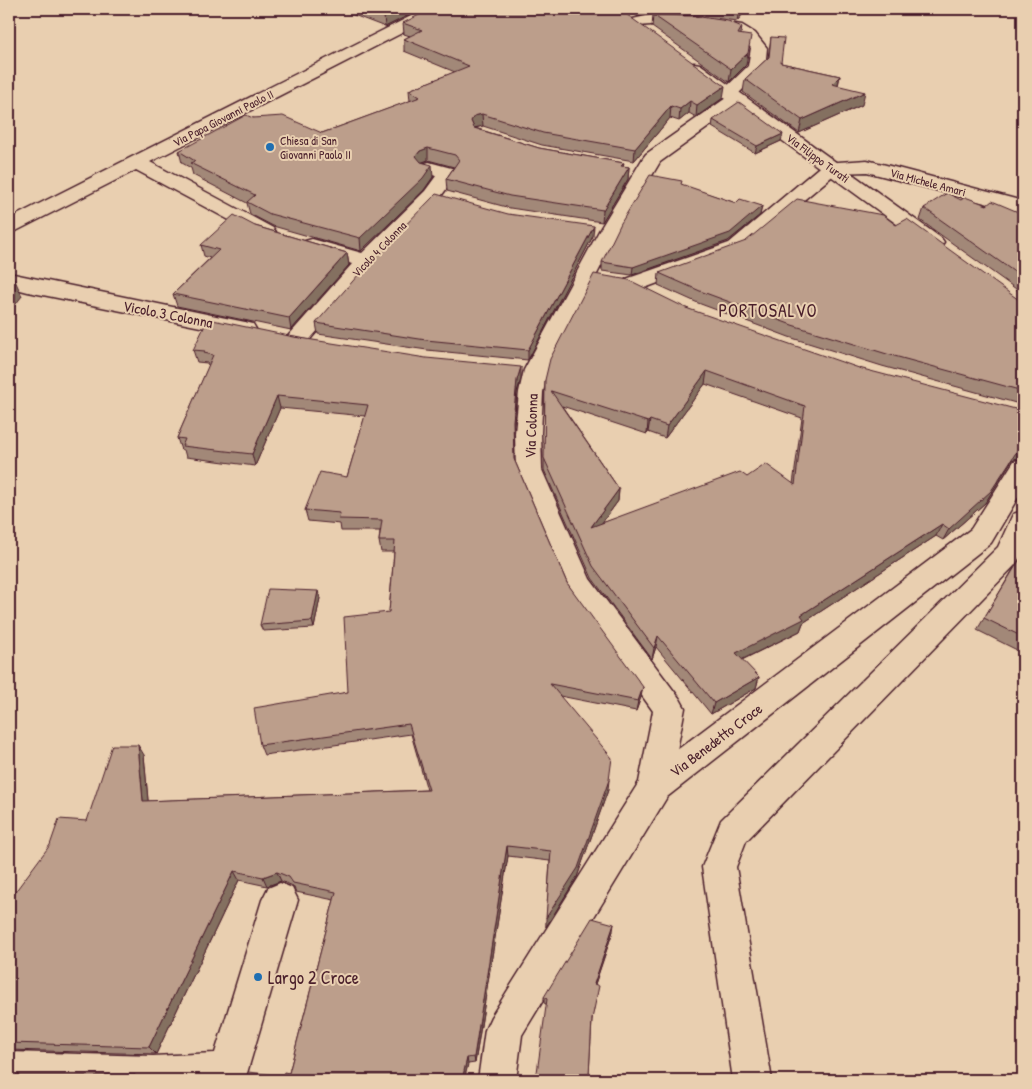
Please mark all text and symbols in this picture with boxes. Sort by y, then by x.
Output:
street label: Via Papa Giovanni Paolo II [170,85,276,151]
street label: Via Filippo Turati [783,129,853,187]
place label: Chiesa di San Giovanni Paolo II [280,132,351,163]
marker: Chiesa di San Giovanni Paolo II [264,141,276,153]
street label: Via Michele Amari [888,164,968,200]
street label: Vicolo 4 Colonna [348,217,410,281]
street label: Vicolo 3 Colonna [121,295,215,333]
district label: PORTOSALVO [718,298,818,323]
street label: Via Colonna [519,393,543,459]
street label: Via Benedetto Croce [665,698,767,782]
place label: Largo 2 Croce [268,965,359,990]
marker: Largo 2 Croce [252,971,264,983]

